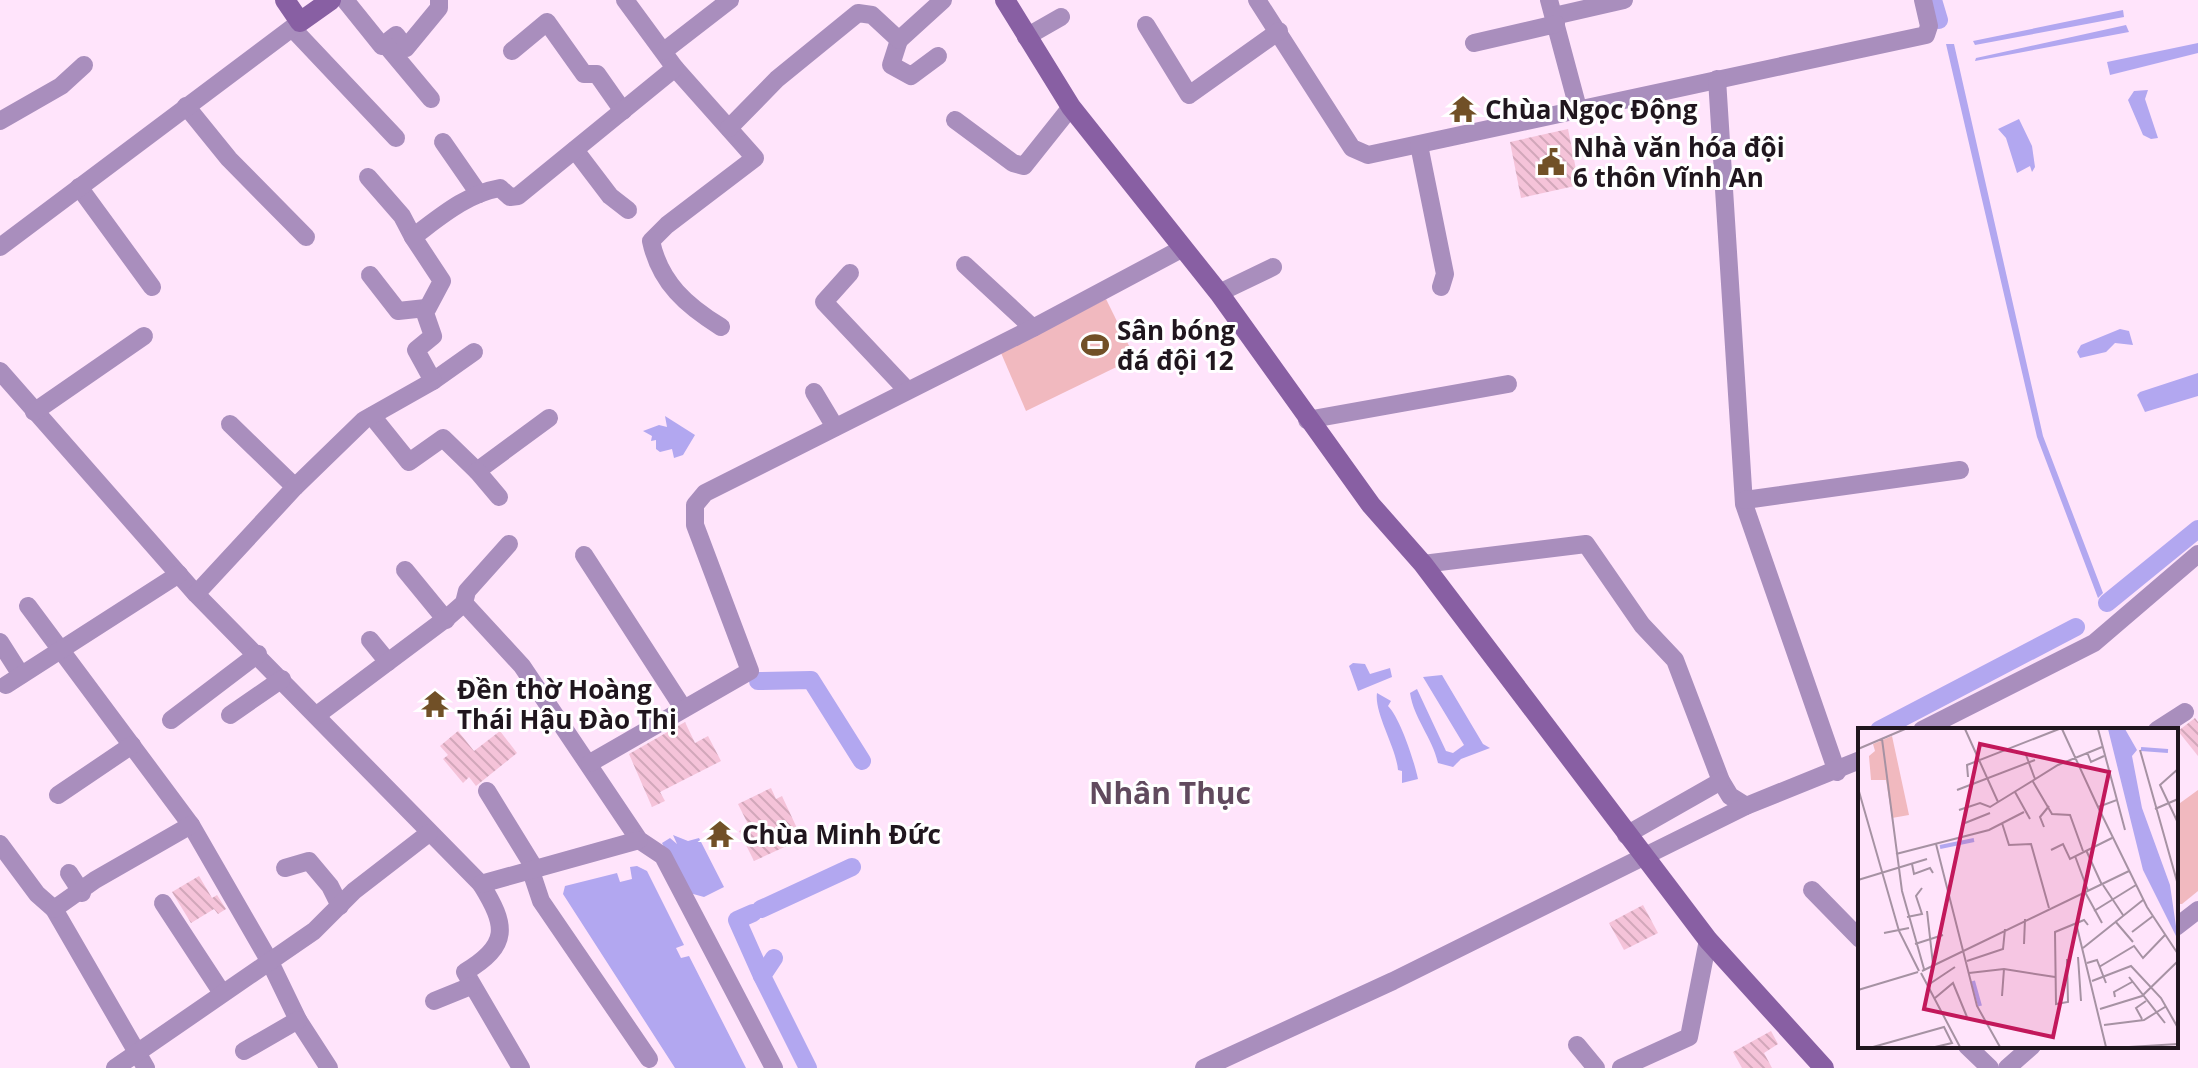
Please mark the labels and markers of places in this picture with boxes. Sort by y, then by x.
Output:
place label: Chùa Ngọc Động [1485,91,1698,127]
temple icon: Chùa Ngọc Động [1448,94,1478,124]
place label: Nhà văn hóa đội 6 thôn Vĩnh An [1573,129,1785,195]
public building icon: Nhà văn hóa đội 6 thôn Vĩnh An [1536,147,1566,177]
place label: Sân bóng đá đội 12 [1117,312,1236,378]
sports icon: Sân bóng đá đội 12 [1080,330,1110,360]
place label: Đền thờ Hoàng Thái Hậu Đào Thị [457,671,677,737]
temple icon: Đền thờ Hoàng Thái Hậu Đào Thị [420,689,450,719]
place label: Chùa Minh Đức [742,816,941,852]
temple icon: Chùa Minh Đức [705,819,735,849]

